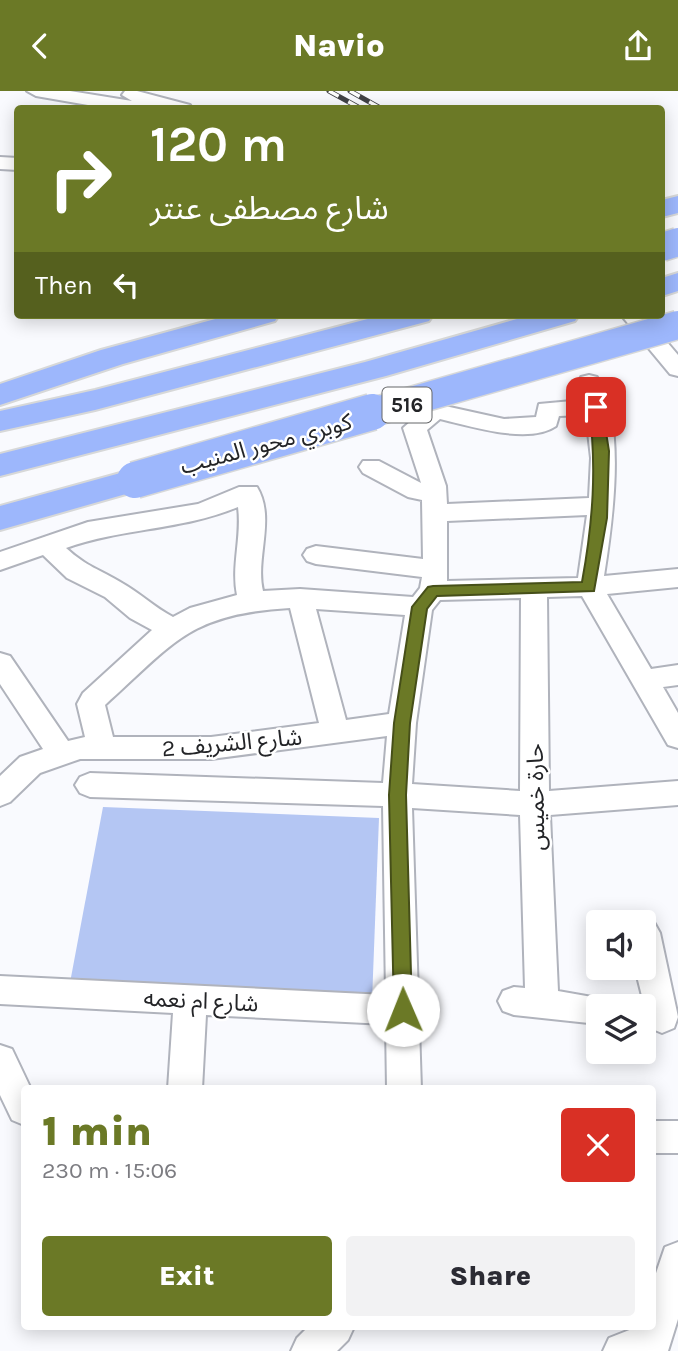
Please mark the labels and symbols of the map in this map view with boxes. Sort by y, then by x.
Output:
pin [566,377,626,437]
road number: 516 [382,387,432,423]
street label: كوبري محور المنيب [177,408,356,483]
street label: شارع الشريف 2 [161,723,303,766]
street label: حارة خميس [522,743,550,851]
position arrow [366,973,440,1047]
street label: شارع ام نعمه [143,985,259,1021]

